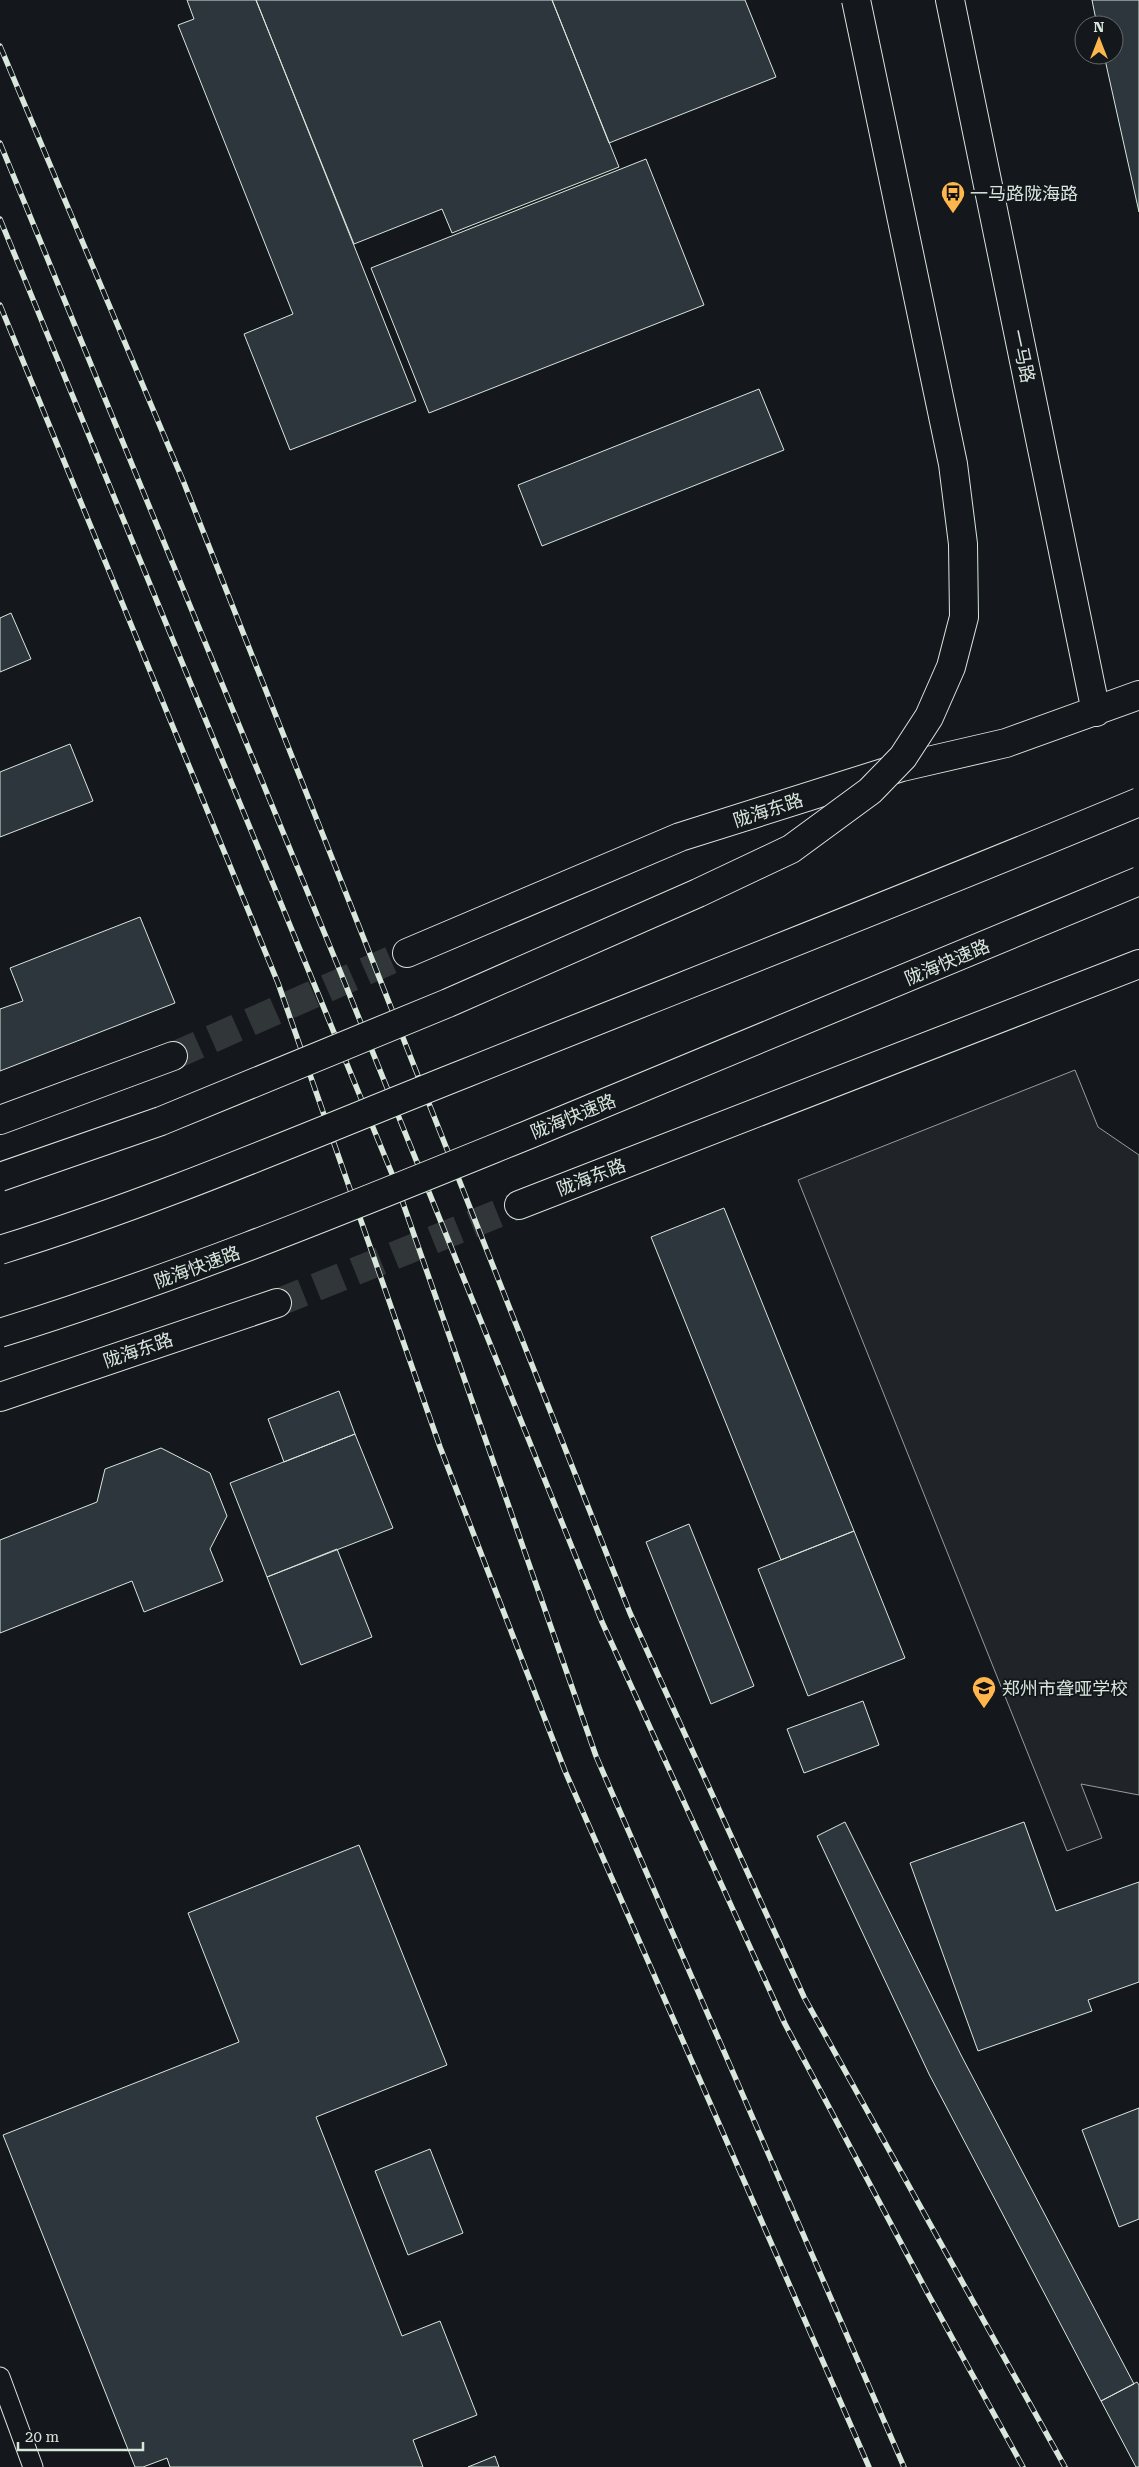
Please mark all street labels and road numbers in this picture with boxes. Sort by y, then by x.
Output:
street label: 一马路 [1007,327,1039,385]
street label: 陇海东路 [731,789,805,831]
street label: 陇海快速路 [901,935,993,989]
street label: 陇海快速路 [527,1089,619,1143]
street label: 陇海东路 [554,1154,628,1200]
street label: 陇海快速路 [151,1242,243,1292]
street label: 陇海东路 [101,1328,175,1372]

